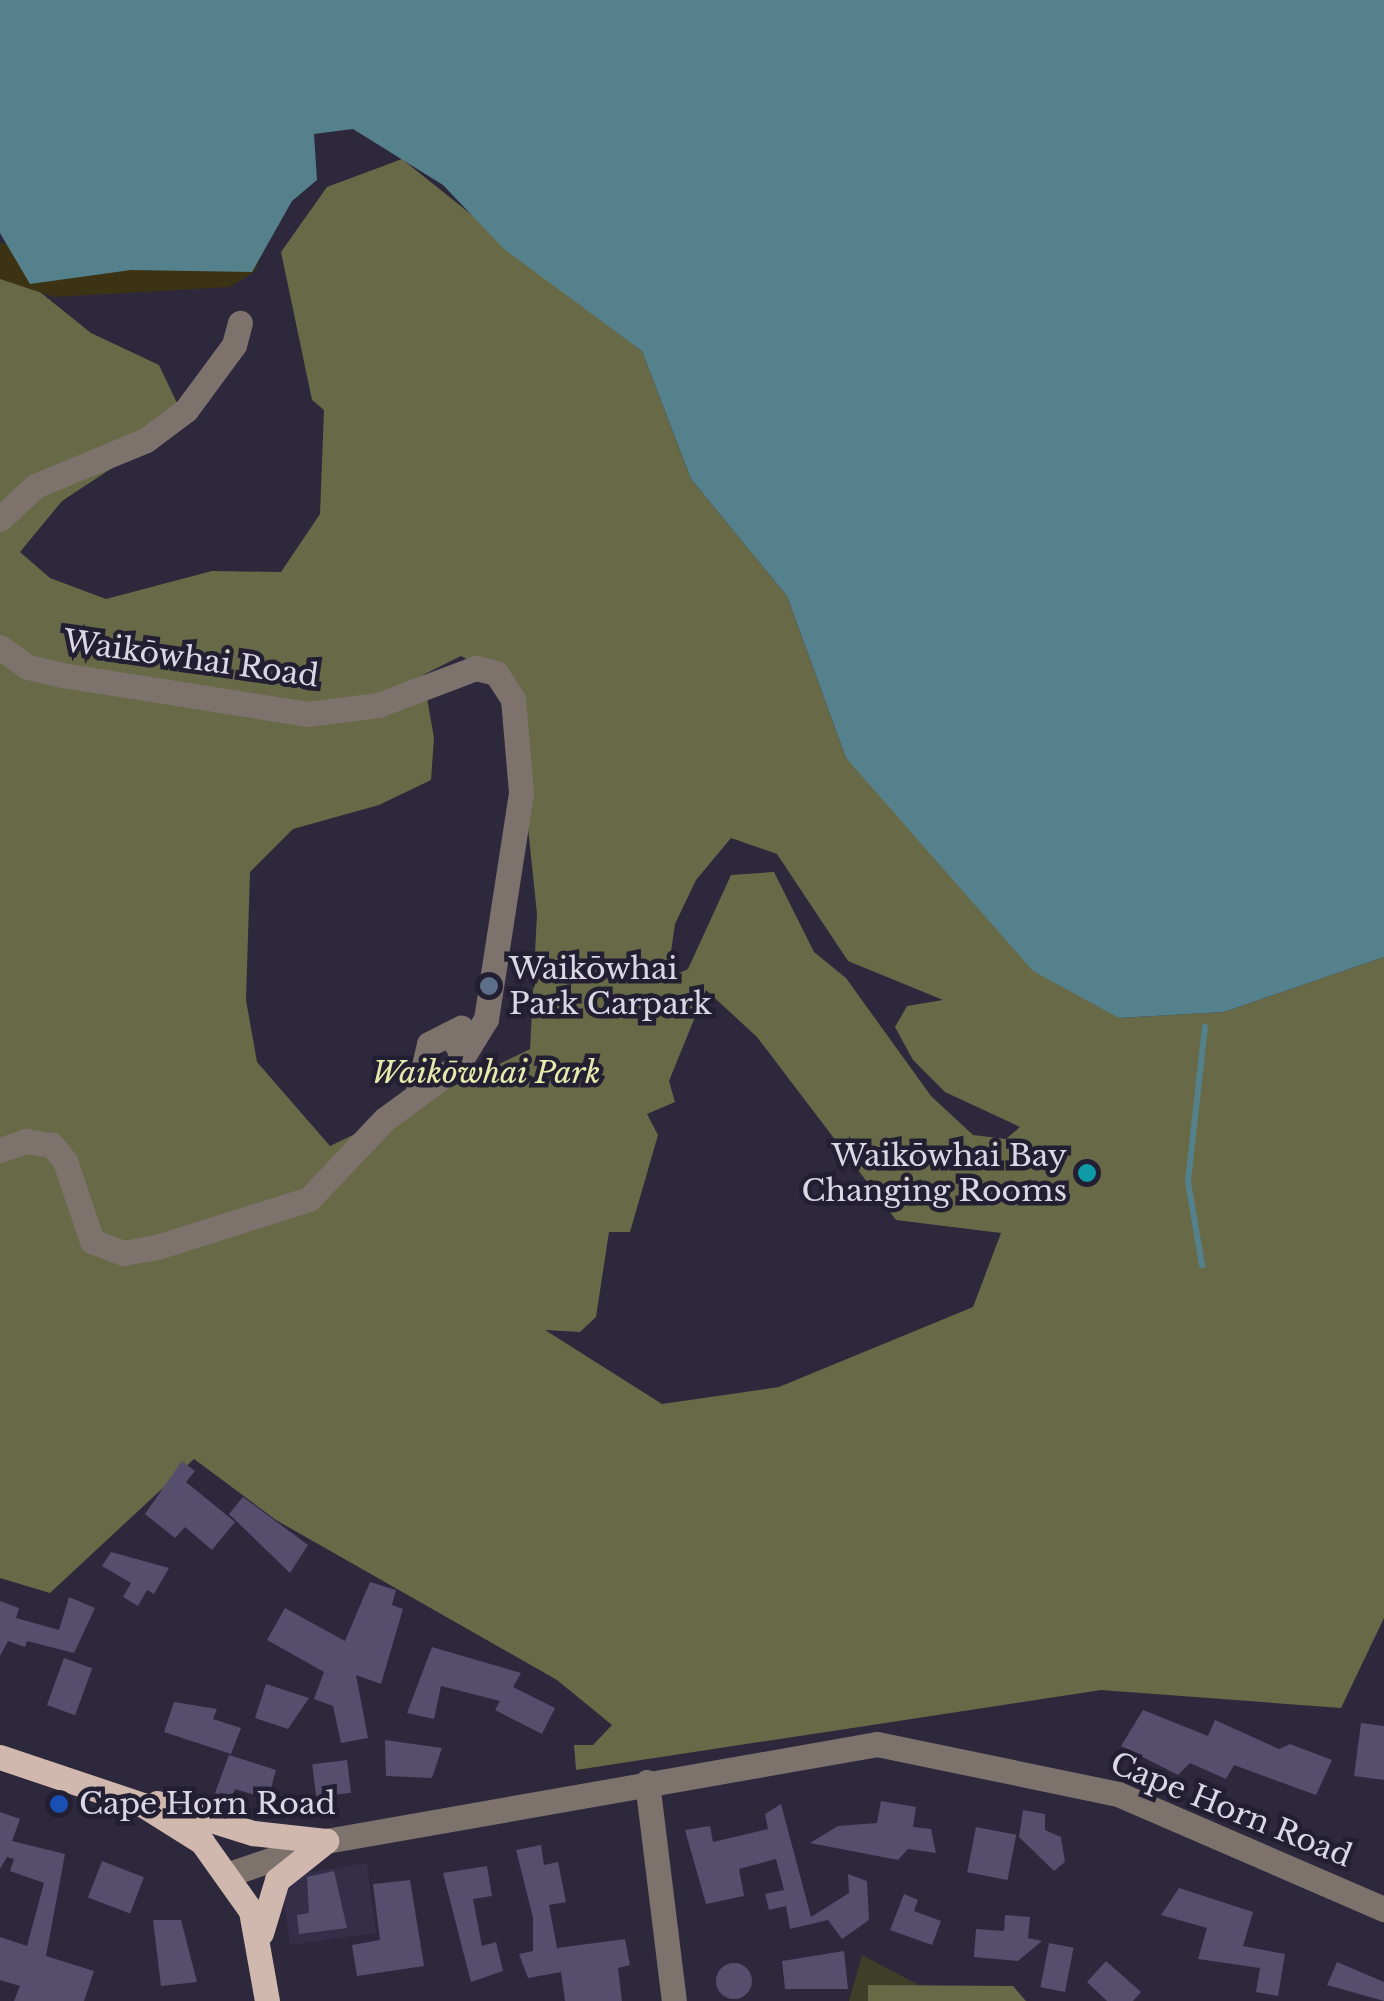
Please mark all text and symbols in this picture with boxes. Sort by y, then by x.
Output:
street label: Waikōwhai Road [61,623,321,695]
place label: Waikōwhai Park Carpark [509,951,712,1022]
marker: Waikōwhai Park Carpark [478,975,500,997]
park label: Waikōwhai Park [371,1055,601,1091]
place label: Waikōwhai Bay Changing Rooms [801,1138,1067,1208]
marker: Waikōwhai Bay Changing Rooms [1076,1162,1098,1184]
street label: Cape Horn Road [1105,1745,1357,1875]
place label: Cape Horn Road [79,1786,336,1822]
marker: Cape Horn Road [48,1793,70,1815]

